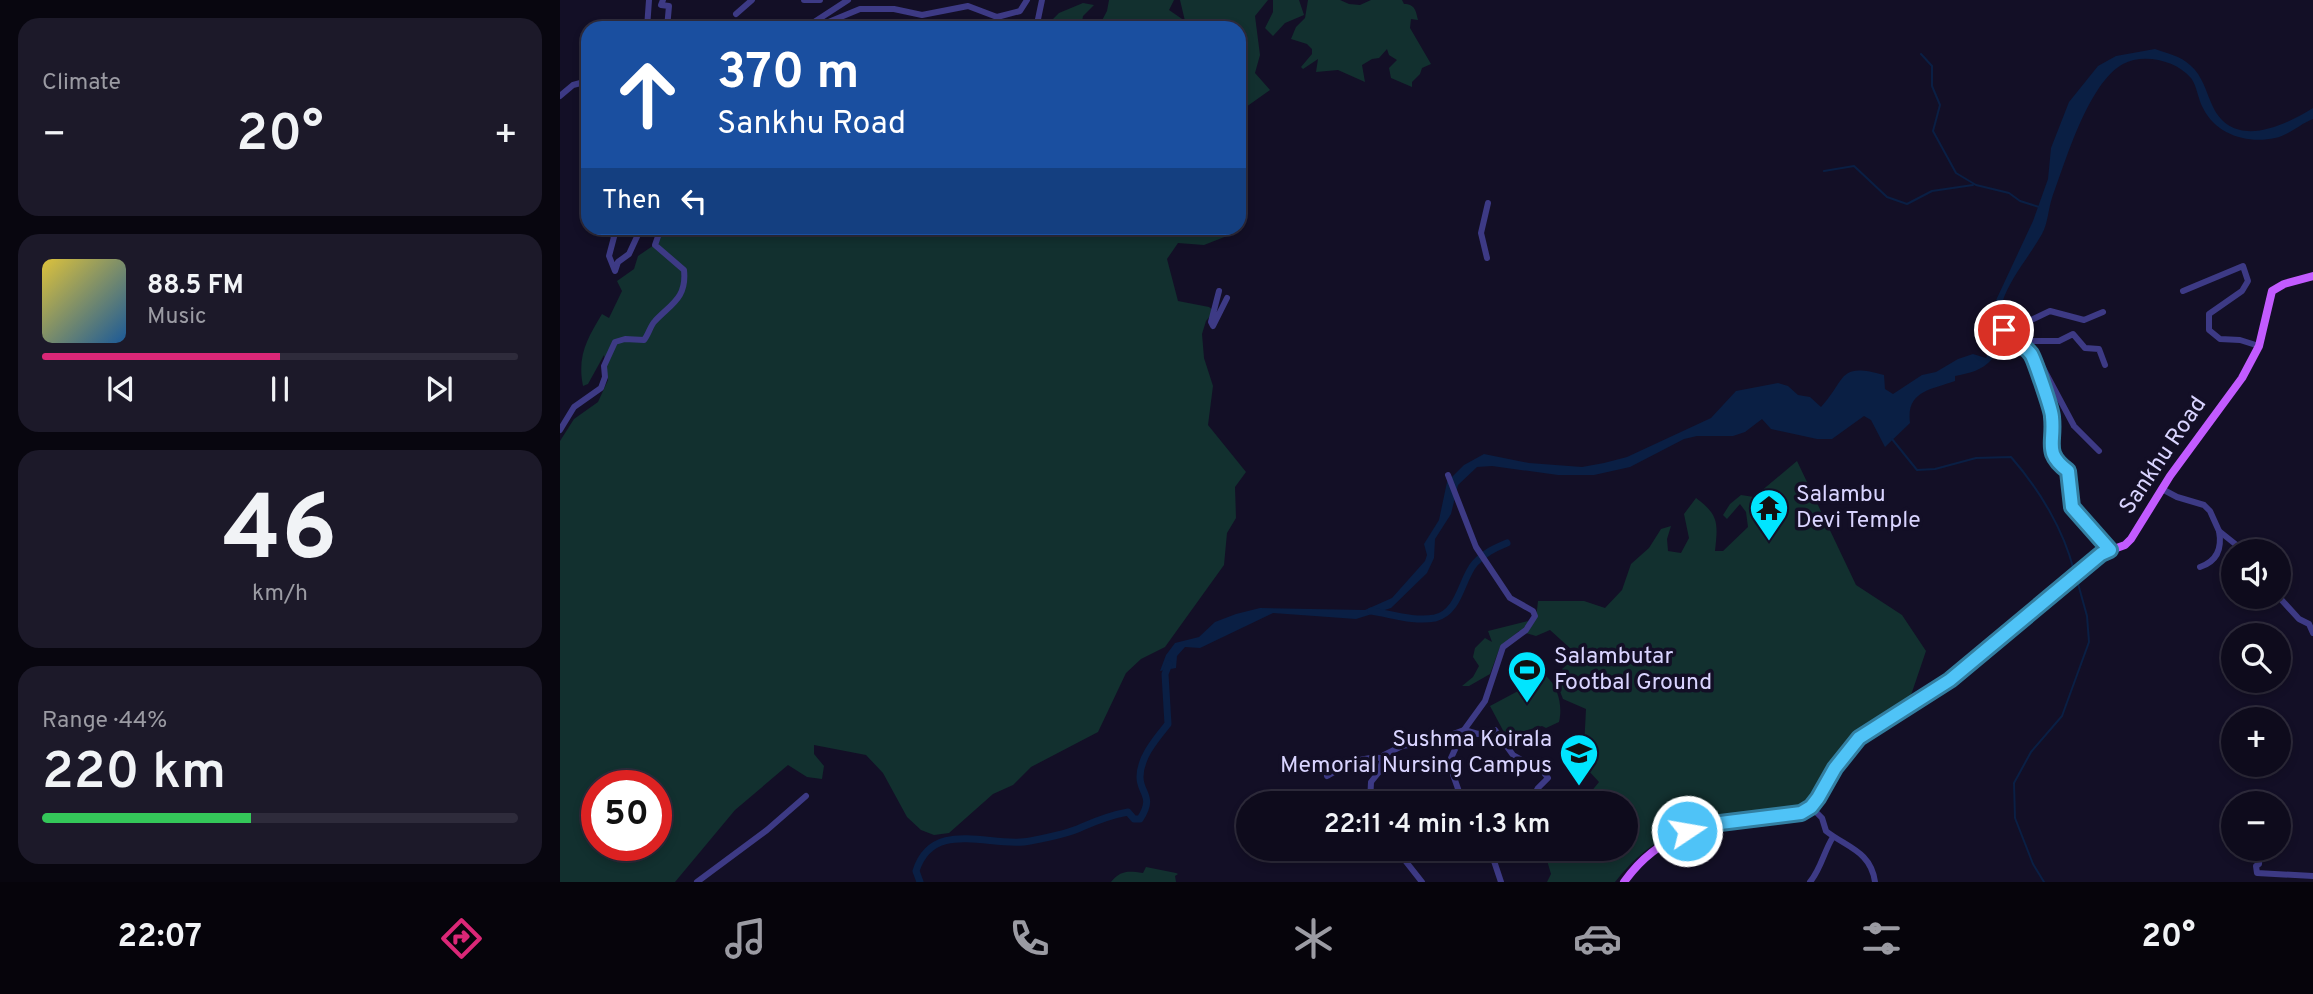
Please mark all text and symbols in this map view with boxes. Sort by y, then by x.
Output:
text: 370 m [717,44,859,106]
icon: ahead [602,49,693,140]
text: Climate [42,69,121,98]
text: 20° [236,103,324,169]
text: Sankhu Road [717,105,906,145]
text: − [42,112,67,161]
text: + [493,112,518,161]
icon: left [675,182,713,220]
text: Then [602,185,661,218]
text: 88.5 FM [147,270,244,303]
pin [1974,300,2034,360]
text: Music [147,303,207,332]
icon: arrive [1985,311,2023,349]
icon: previous [102,370,140,408]
icon: pause [261,370,299,408]
icon: next [420,370,458,408]
street label: Sankhu Road [2114,392,2214,520]
text: 46 [223,477,337,592]
place label: Salambu Devi Temple [1796,481,1921,536]
temple icon: Salambu Devi Temple [1748,487,1790,542]
map controls [2221,539,2291,861]
button: sound [2221,539,2291,609]
text: km/h [252,580,308,609]
button: search [2221,623,2291,693]
place label: Salambutar Footbal Ground [1554,643,1712,698]
sports icon: Salambutar Footbal Ground [1506,649,1548,704]
text: Range · 44% [42,707,167,736]
button: + [2221,707,2291,777]
place label: Sushma Koirala Memorial Nursing Campus [1280,726,1552,781]
school or university icon: Sushma Koirala Memorial Nursing Campus [1558,732,1600,787]
text: 220 km [42,741,226,807]
speed limit sign: 50 [581,770,672,861]
button: − [2221,791,2291,861]
position arrow [1650,794,1724,868]
text: 22:11 · 4 min · 1.3 km [1324,809,1550,842]
icon: directions [437,914,486,963]
icon: music [721,914,770,963]
icon: phone [1005,914,1054,963]
icon: climate [1289,914,1338,963]
icon: car [1573,914,1622,963]
icon: filters [1857,914,1906,963]
text: 22:07 [118,918,202,958]
text: 20° [2141,918,2195,958]

